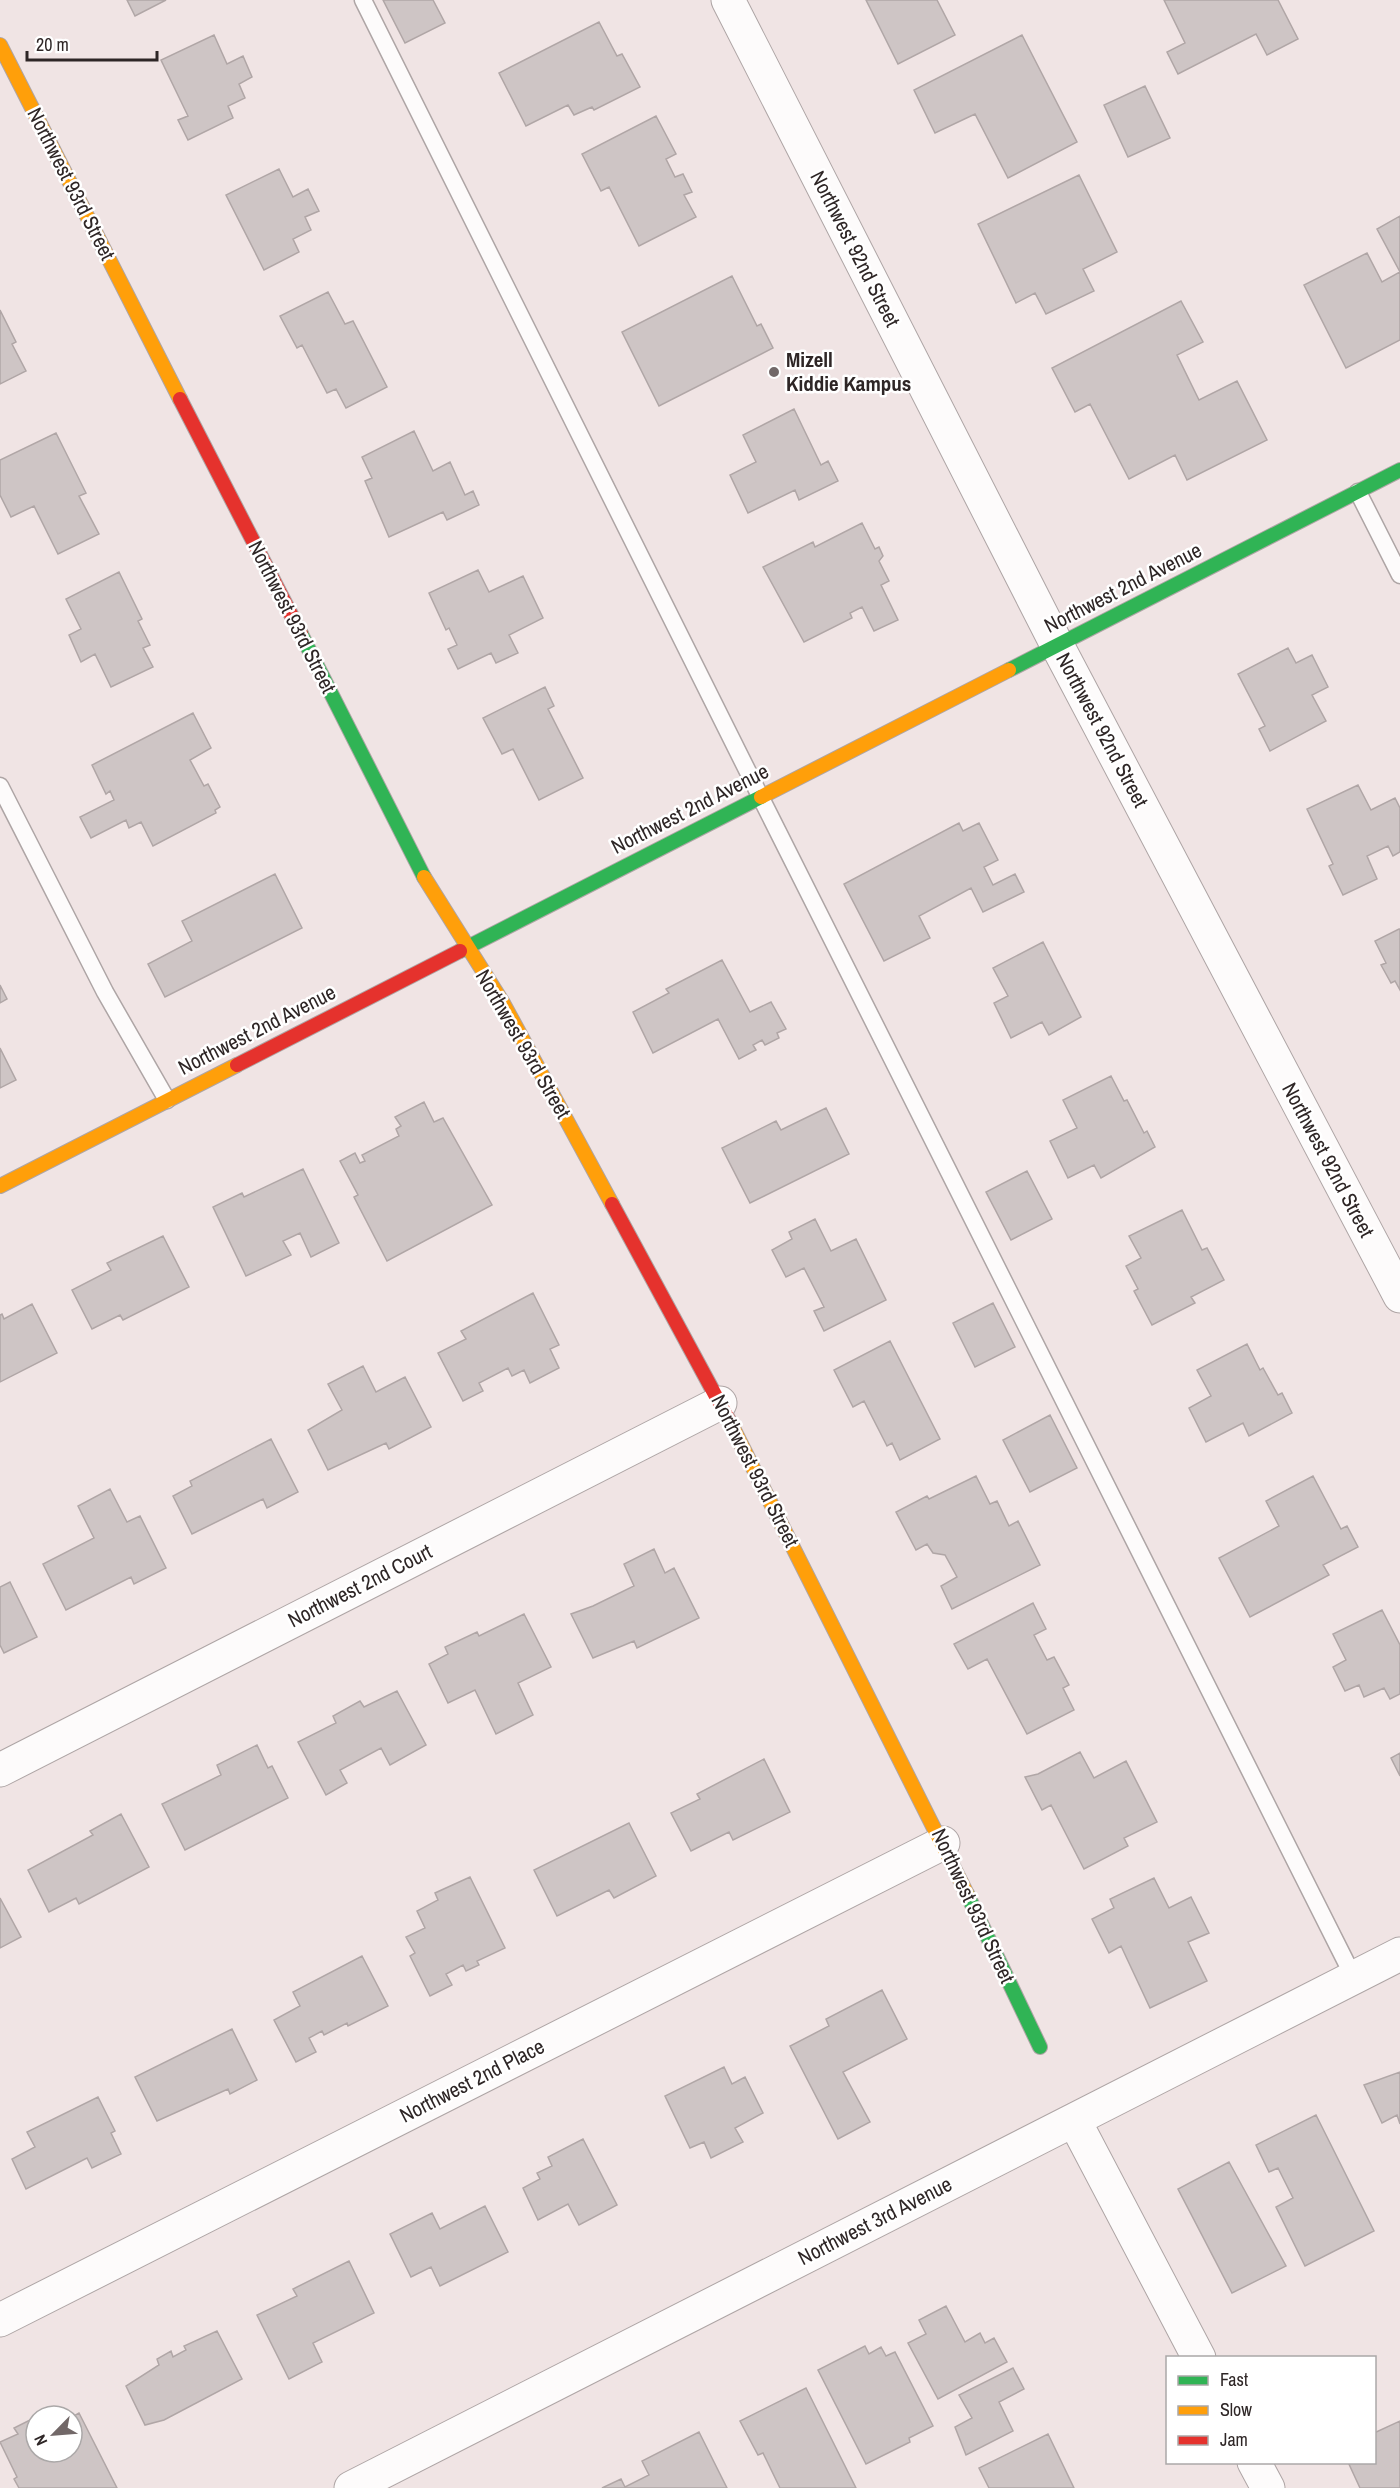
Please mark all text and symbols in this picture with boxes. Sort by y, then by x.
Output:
scale bar [27,24,158,62]
text: 20 m [36,32,69,57]
street label: Northwest 93rd Street [21,103,122,265]
street label: Northwest 92nd Street [804,166,907,332]
place label: Mizell Kiddie Kampus [786,345,911,398]
marker: Mizell Kiddie Kampus [767,365,781,379]
street label: Northwest 2nd Avenue [1039,535,1206,640]
street label: Northwest 93rd Street [242,536,343,698]
street label: Northwest 92nd Street [1049,647,1156,812]
street label: Northwest 2nd Avenue [606,756,773,861]
street label: Northwest 93rd Street [469,964,578,1124]
street label: Northwest 2nd Avenue [173,977,340,1082]
street label: Northwest 92nd Street [1275,1077,1382,1242]
street label: Northwest 93rd Street [705,1390,806,1552]
street label: Northwest 2nd Court [283,1537,437,1634]
street label: Northwest 93rd Street [925,1824,1022,1988]
street label: Northwest 2nd Place [394,2032,549,2130]
street label: Northwest 3rd Avenue [793,2169,957,2272]
legend [1166,2356,1376,2464]
text: Fast [1220,2367,1248,2392]
text: Slow [1220,2397,1252,2422]
north arrow [24,2404,84,2464]
text: Jam [1220,2427,1248,2452]
text: N [28,2431,52,2449]

